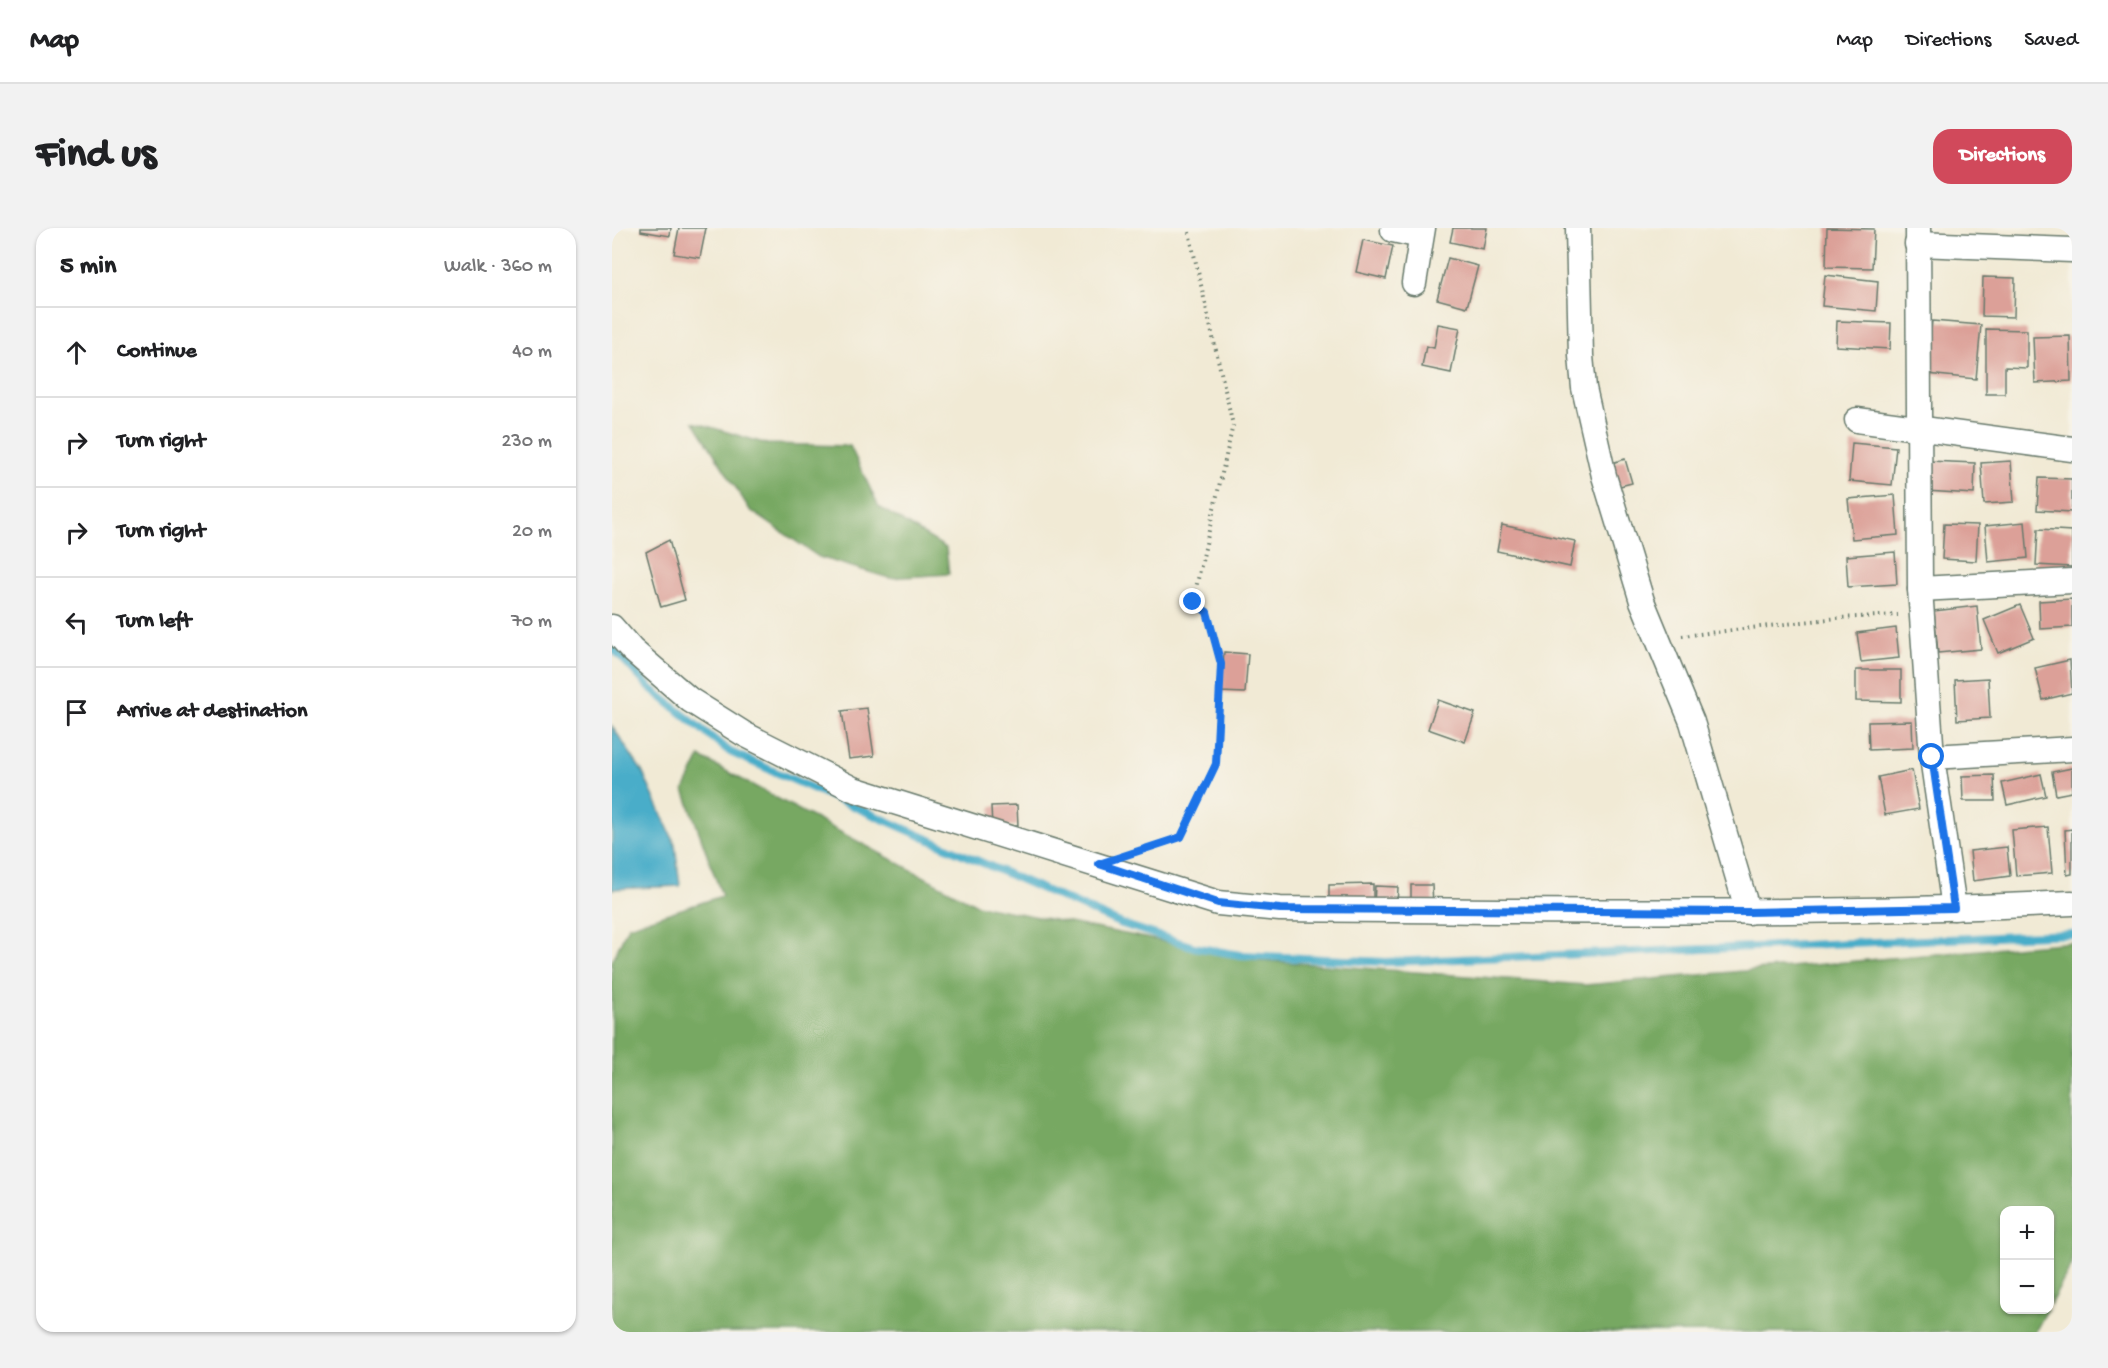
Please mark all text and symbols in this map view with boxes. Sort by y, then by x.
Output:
text: Map [30,25,79,58]
text: Map [1836,29,1873,54]
text: Directions [1906,29,1991,54]
text: Saved [2024,29,2078,54]
button: Directions [1933,129,2072,184]
text: Find us [36,132,156,181]
text: 5 min [60,252,116,283]
text: Walk · 360 m [444,256,552,279]
icon: ahead [60,336,93,369]
text: Continue [117,339,197,365]
text: 40 m [512,341,552,364]
icon: right [60,426,93,459]
text: Turn right [117,429,205,455]
text: 230 m [502,431,552,454]
icon: right [60,516,93,549]
text: Turn right [117,519,205,545]
text: 20 m [512,521,552,544]
route end [1179,588,1205,614]
icon: left [60,606,93,639]
text: Turn left [117,609,191,635]
text: 70 m [511,611,552,634]
icon: arrive [60,696,93,729]
text: Arrive at destination [117,699,307,725]
route start [1918,743,1944,769]
map controls [2000,1206,2054,1314]
button: + [2000,1206,2054,1260]
button: − [2000,1260,2054,1314]

